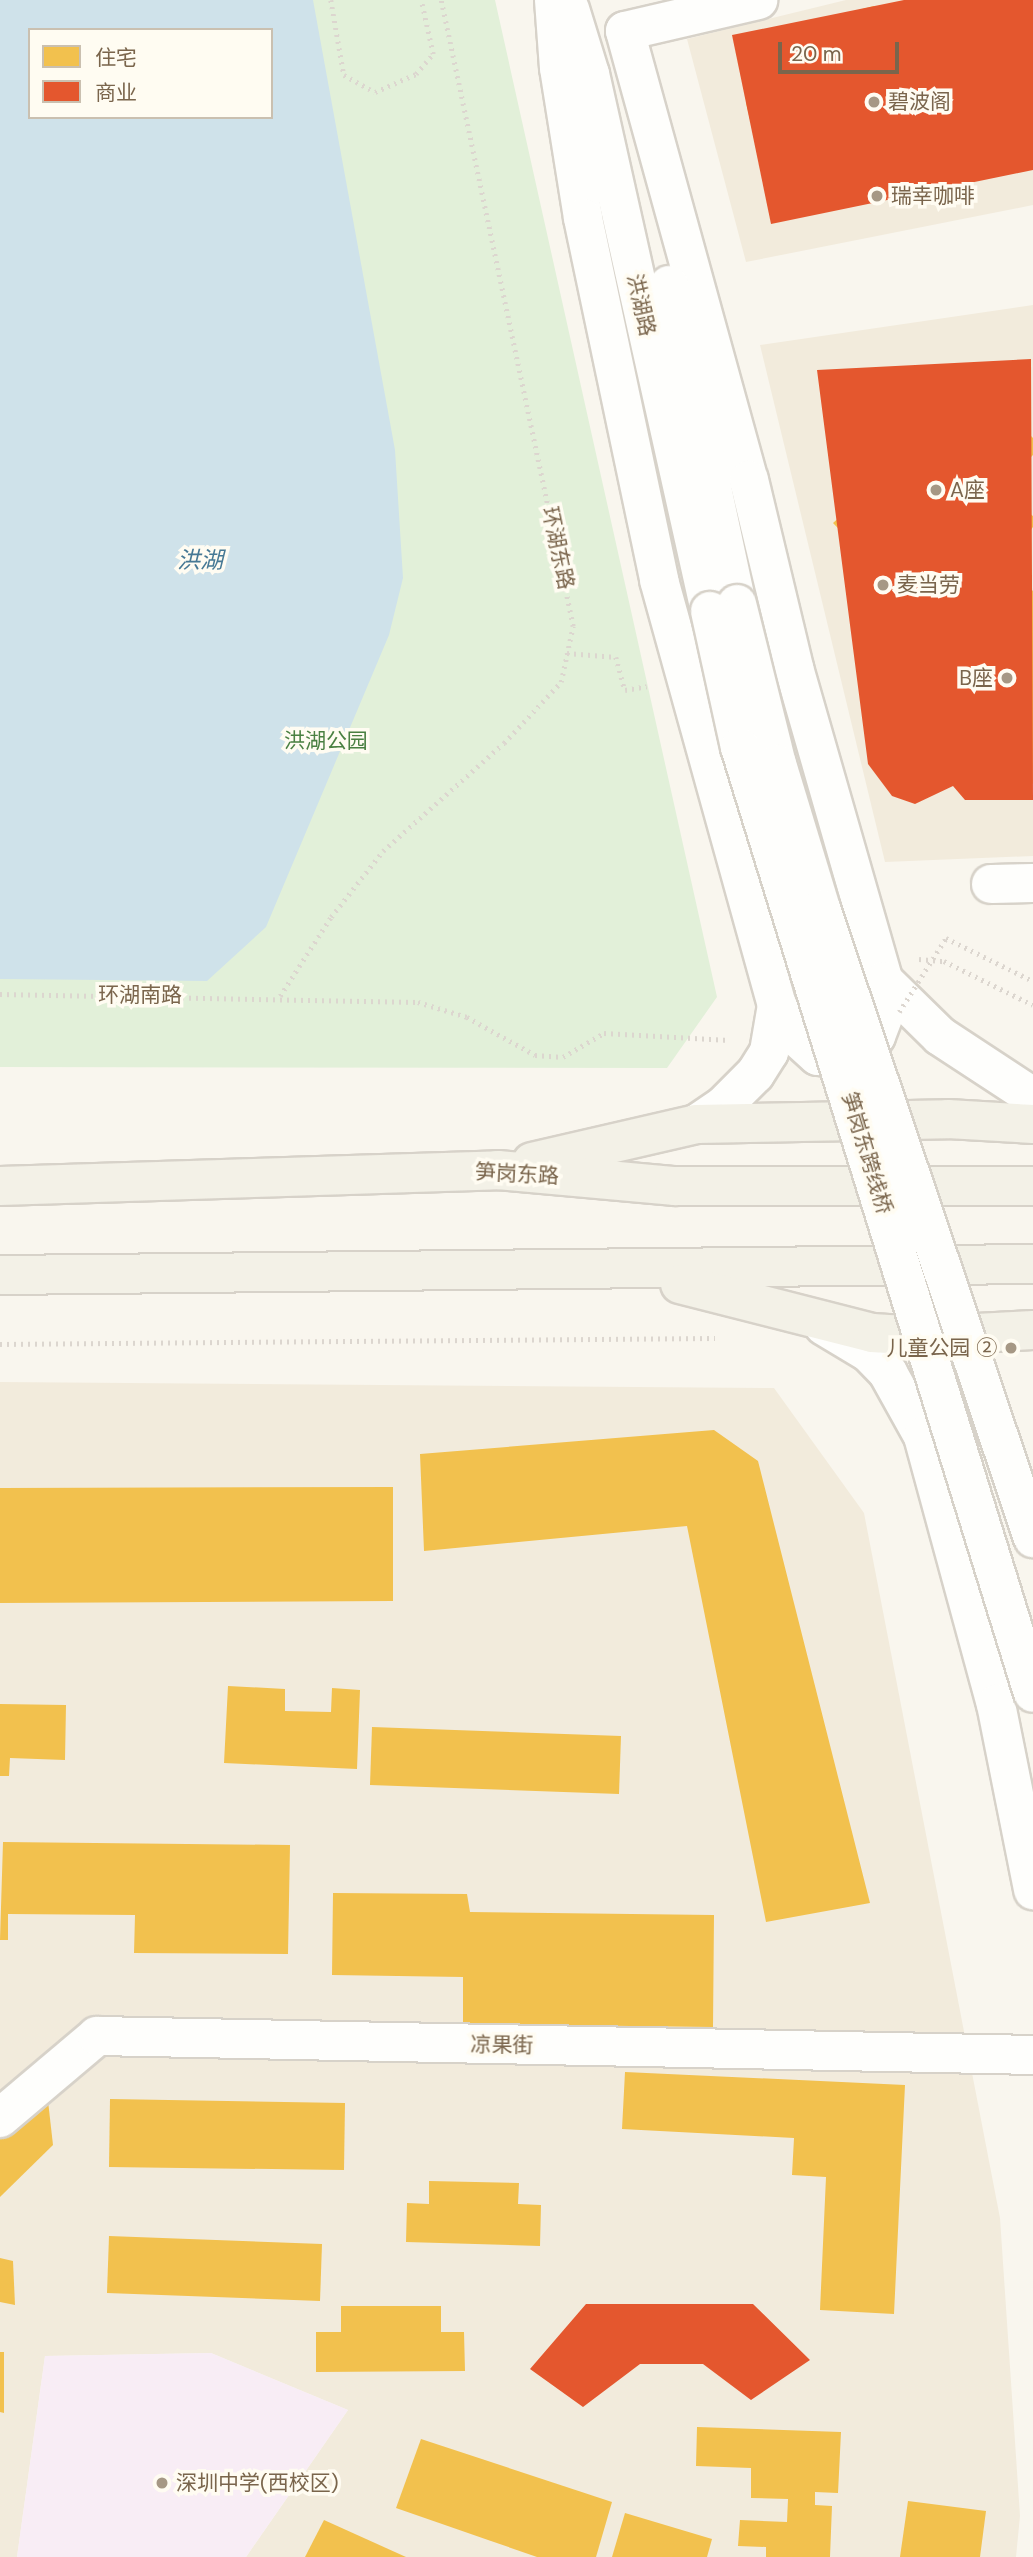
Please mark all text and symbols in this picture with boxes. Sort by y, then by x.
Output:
legend [28,28,273,119]
scale bar [781,28,902,72]
text: 20 m [791,40,842,68]
text: 住宅 [95,44,137,72]
text: 商业 [95,79,137,107]
place label: 碧波阁 [888,89,951,115]
marker: 碧波阁 [866,94,882,110]
place label: 瑞幸咖啡 [891,183,975,209]
marker: 瑞幸咖啡 [869,188,885,204]
street label: 洪湖路 [622,271,660,339]
place label: A座 [950,477,985,503]
marker: A座 [928,482,944,498]
street label: 环湖东路 [537,504,579,592]
water label: 洪湖 [177,546,223,574]
place label: 麦当劳 [897,572,960,598]
marker: 麦当劳 [875,577,891,593]
place label: B座 [959,665,993,691]
marker: B座 [999,670,1015,686]
park label: 洪湖公园 [284,728,368,754]
street label: 环湖南路 [98,982,182,1008]
street label: 笋岗东跨线桥 [837,1089,897,1217]
street label: 笋岗东路 [474,1159,560,1189]
place label: 儿童公园 ② [886,1335,997,1361]
marker: 儿童公园 ② [1003,1340,1019,1356]
street label: 凉果街 [470,2032,534,2058]
place label: 深圳中学(西校区) [176,2470,339,2496]
marker: 深圳中学(西校区) [154,2475,170,2491]

